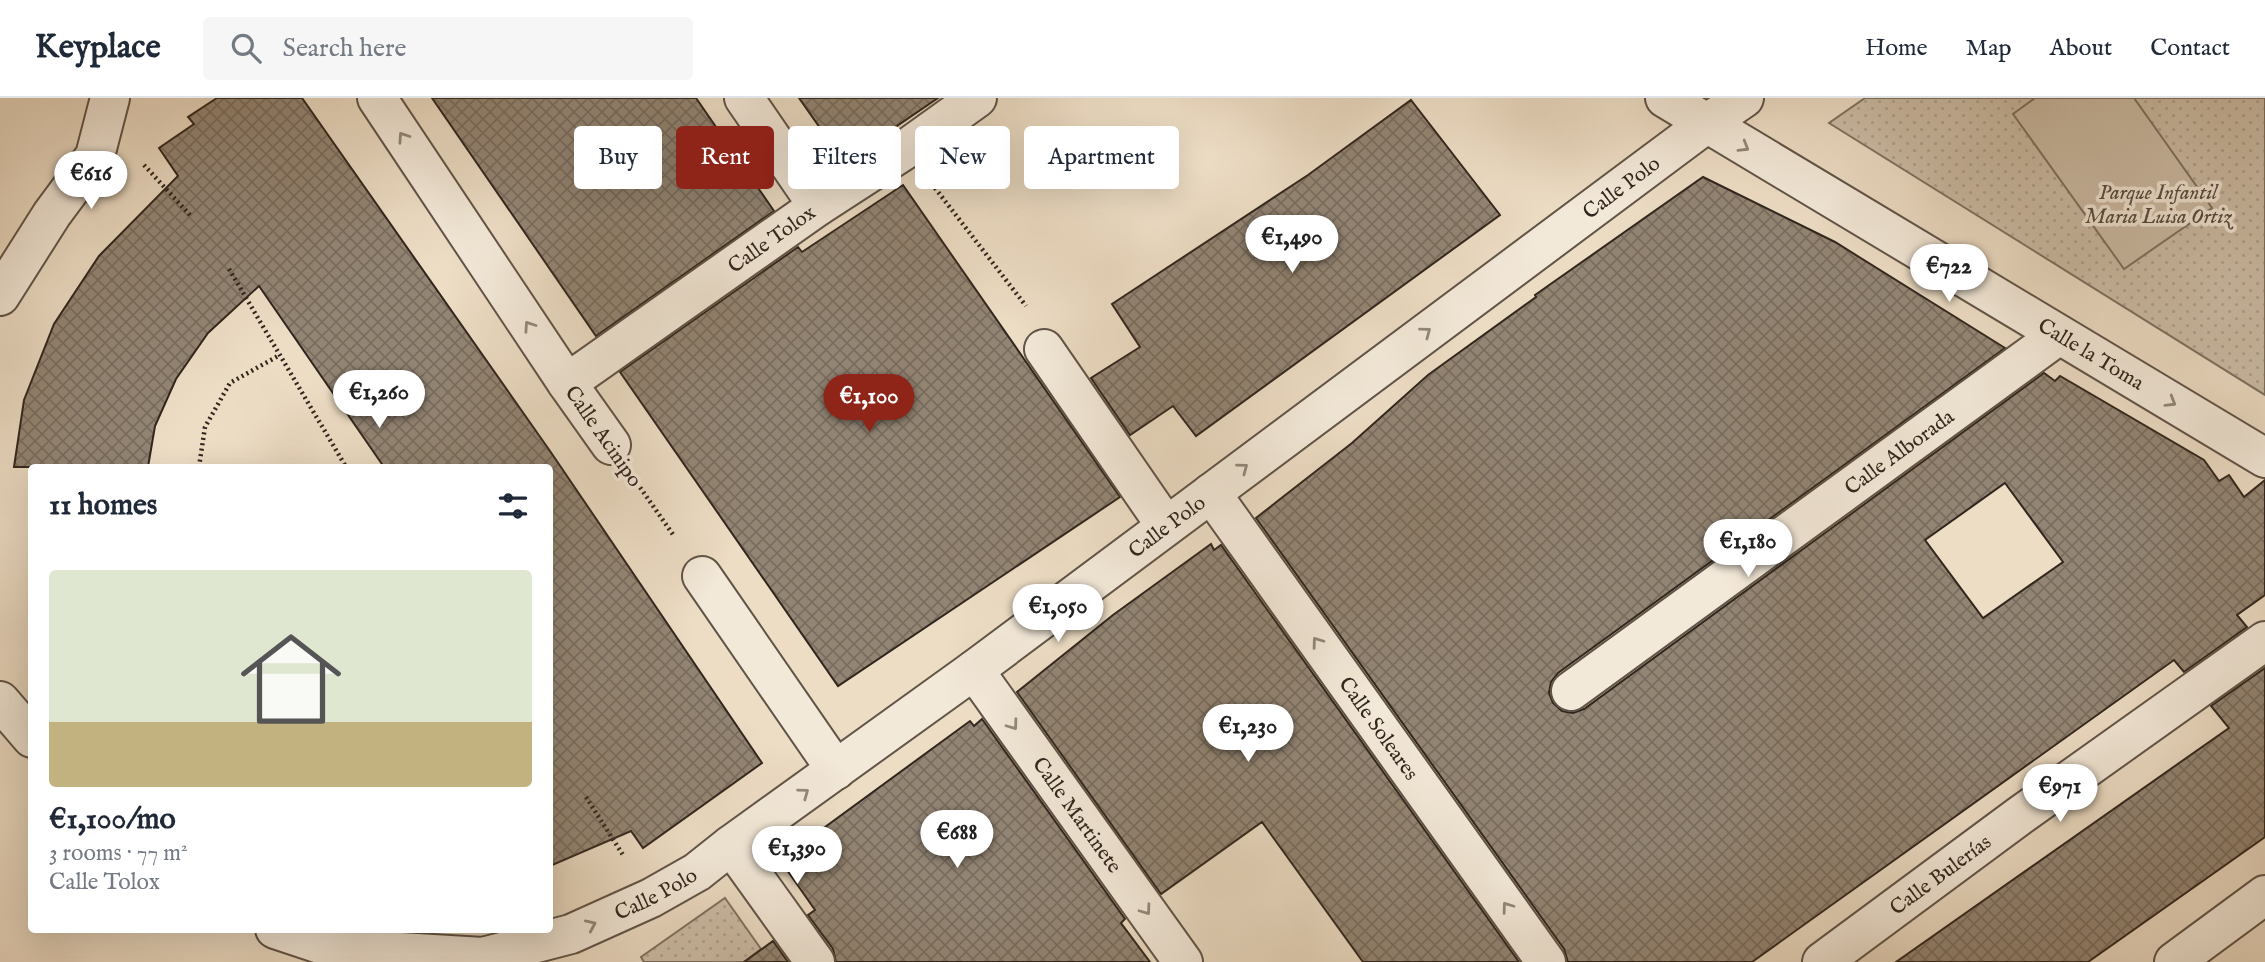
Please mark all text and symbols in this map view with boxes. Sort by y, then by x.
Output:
search box [203,17,693,80]
text: Keyplace [35,27,161,69]
icon: search [227,29,265,67]
text: Search here [283,32,407,65]
text: Home [1865,33,1928,64]
text: Map [1966,33,2012,64]
text: About [2050,33,2112,64]
text: Contact [2150,33,2230,64]
chip: Buy [574,126,662,189]
chip: Rent [676,126,774,189]
chip: Filters [788,126,901,189]
chip: New [915,126,1010,189]
chip: Apartment [1024,126,1179,189]
one-way arrow [398,131,411,144]
one-way arrow [1737,139,1750,152]
street label: Calle Polo [1578,151,1666,226]
pin: €616 [50,152,132,211]
text: €616 [70,159,112,188]
park label: Parque Infantil Maria Luisa Ortiz [2085,180,2233,231]
street label: Calle Tolox [723,200,821,280]
pin: €1,490 [1235,216,1349,275]
text: €1,490 [1261,223,1323,252]
pin: €722 [1908,244,1990,304]
text: €722 [1926,252,1972,281]
street label: Calle la Toma [2032,313,2149,398]
one-way arrow [525,321,537,334]
one-way arrow [1418,328,1431,341]
pin: €1,260 [322,370,436,430]
pin: €1,100 [812,374,926,434]
text: €1,260 [349,378,409,407]
street label: Calle Acinipo [558,381,648,493]
text: €1,100 [839,382,899,411]
one-way arrow [2163,394,2176,407]
street label: Calle Alborada [1840,403,1961,502]
one-way arrow [1236,464,1248,476]
text: 11 homes [49,487,157,525]
icon: filters [494,487,532,525]
street label: Calle Polo [1124,490,1212,565]
pin: €1,180 [1691,519,1805,579]
text: €1,180 [1719,527,1777,556]
pin: €1,050 [1001,584,1115,644]
text: €1,050 [1028,592,1088,621]
icon: home [228,616,354,742]
one-way arrow [1313,637,1325,650]
street label: Calle Soleares [1332,672,1424,786]
pin: €1,230 [1191,704,1305,764]
text: €1,230 [1219,712,1277,741]
one-way arrow [1005,717,1017,730]
street label: Calle Martinete [1026,752,1127,879]
pin: €971 [2019,764,2101,824]
text: €971 [2039,772,2081,801]
one-way arrow [796,789,809,801]
text: €1,100/mo [49,801,176,839]
pin: €688 [916,810,998,870]
text: €688 [936,818,978,847]
pin: €1,390 [740,826,854,886]
street label: Calle Bulerías [1885,829,1997,922]
text: €1,390 [768,834,826,863]
text: 3 rooms · 77 m² [49,839,188,868]
street label: Calle Polo [611,863,703,928]
text: Calle Tolox [49,868,160,897]
one-way arrow [1138,902,1150,915]
one-way arrow [1503,902,1515,914]
one-way arrow [584,919,596,933]

